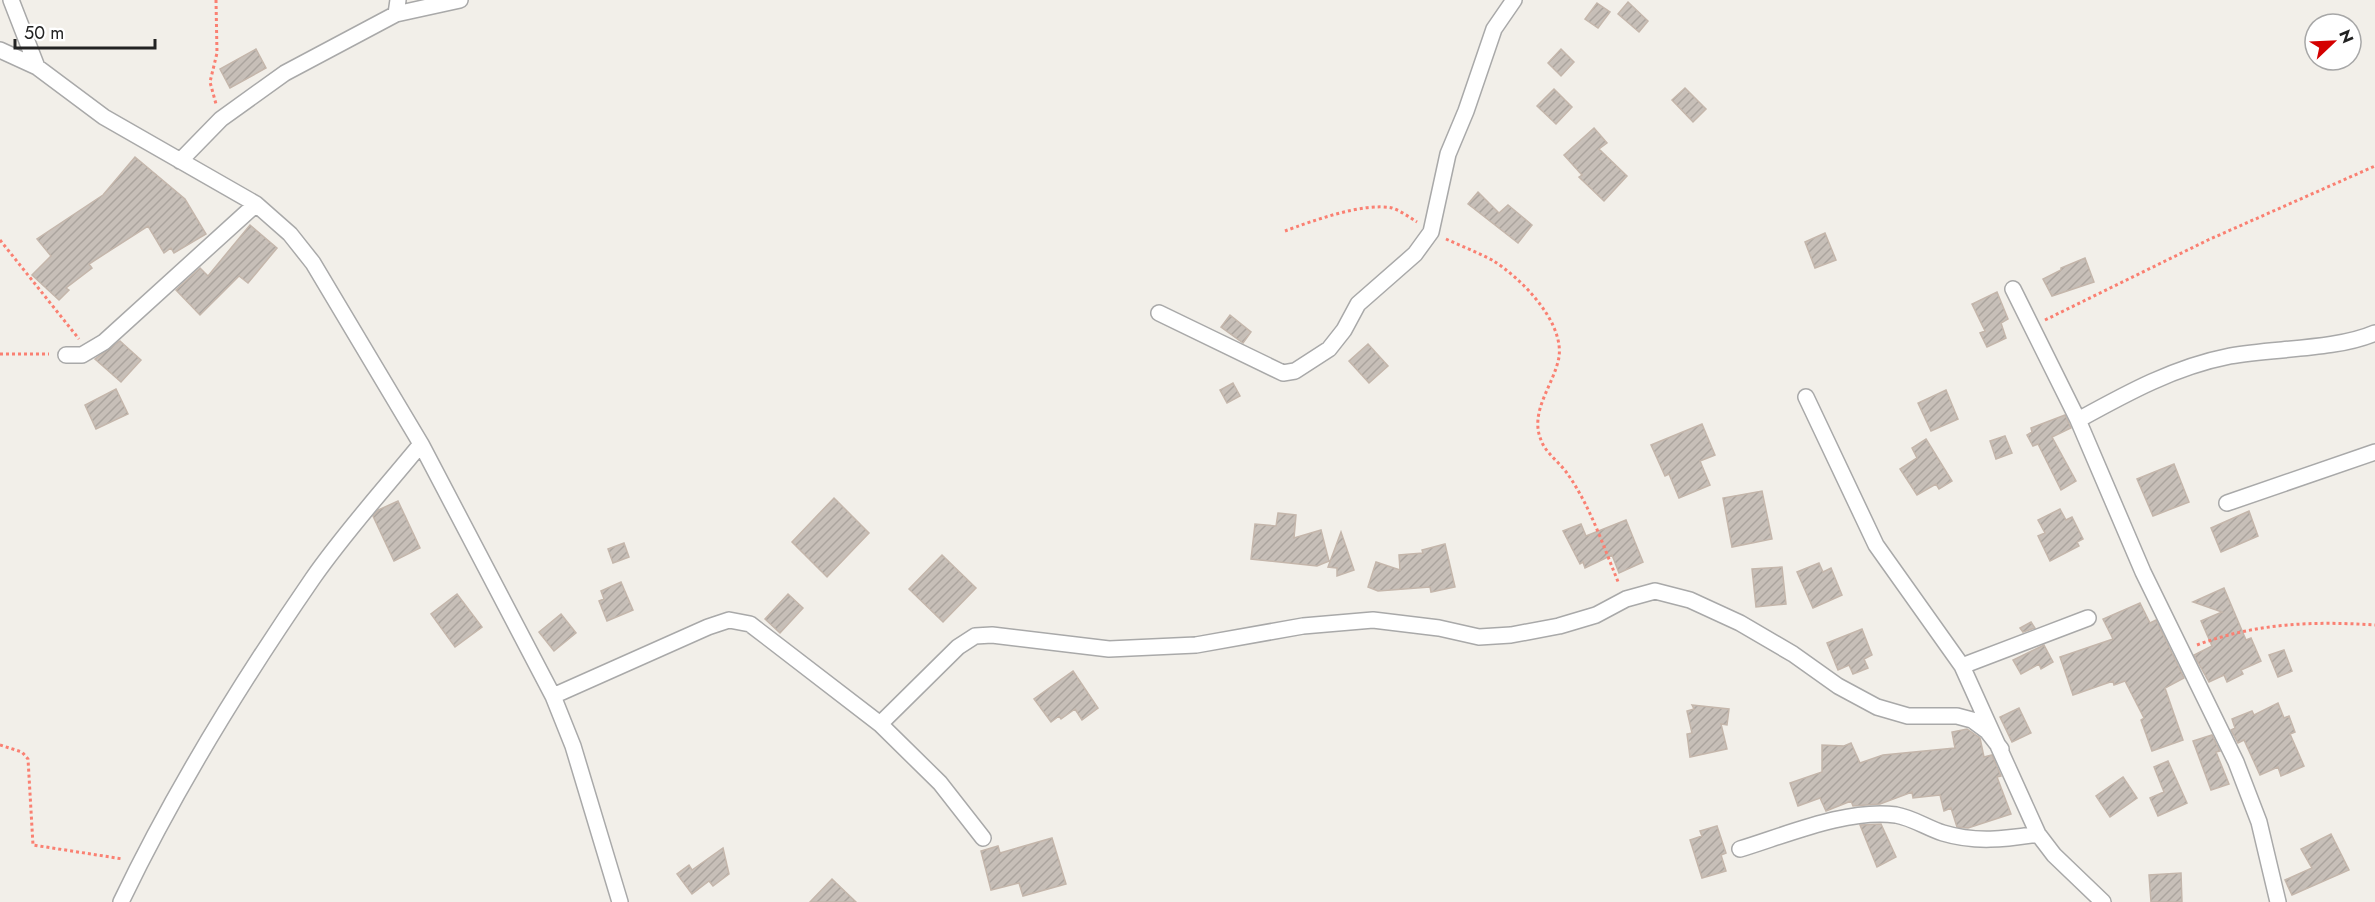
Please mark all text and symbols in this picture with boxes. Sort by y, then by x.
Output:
scale bar [15,12,154,50]
north arrow [2303,12,2363,72]
text: 50 m [24,20,64,46]
text: N [2333,26,2359,47]

